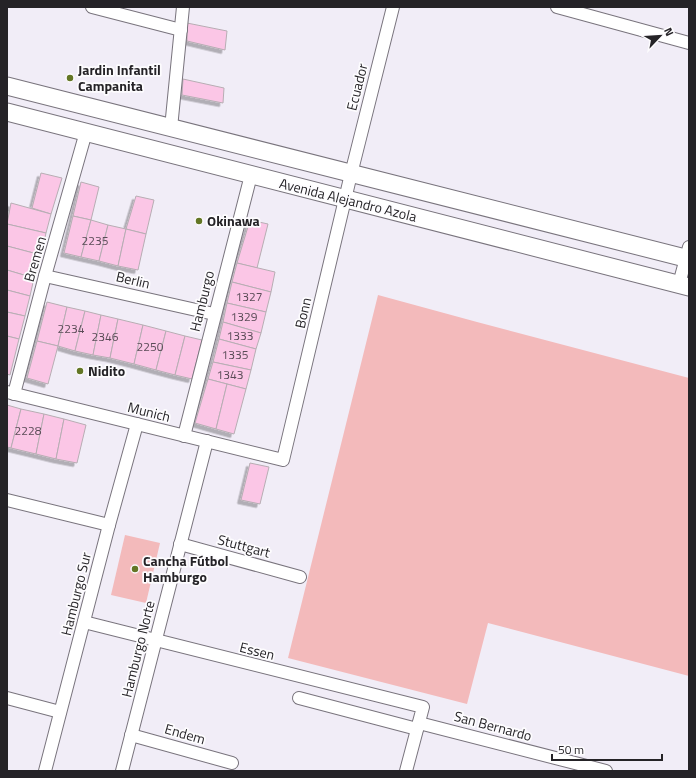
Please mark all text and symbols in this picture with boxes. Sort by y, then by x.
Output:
north arrow [640,16,680,56]
text: N [660,25,678,39]
place label: Jardin Infantil Campanita [78,59,161,96]
street label: Ecuador [341,61,373,113]
marker: Jardin Infantil Campanita [65,73,75,83]
street label: Avenida Alejandro Azola [277,172,419,227]
place label: Okinawa [207,210,260,231]
marker: Okinawa [194,216,204,226]
house number: 2235 [82,231,109,250]
street label: Bremen [18,234,51,284]
street label: Berlin [114,265,152,294]
street label: Hamburgo [184,268,219,334]
house number: 1327 [236,287,262,306]
street label: Bonn [289,295,316,330]
house number: 1329 [231,307,258,326]
house number: 2234 [58,319,85,338]
house number: 1333 [227,326,253,345]
house number: 2346 [92,327,119,346]
house number: 2250 [137,337,164,356]
house number: 1335 [222,345,249,364]
place label: Nidito [88,360,125,381]
house number: 1343 [217,365,243,384]
marker: Nidito [75,366,85,376]
street label: Munich [126,396,173,427]
house number: 2228 [15,421,42,440]
street label: Stuttgart [216,528,273,563]
street label: Hamburgo Sur [55,550,96,638]
place label: Cancha Fútbol Hamburgo [143,550,229,587]
marker: Cancha Fútbol Hamburgo [130,564,140,574]
street label: Hamburgo Norte [115,598,160,699]
street label: Essen [237,636,277,665]
street label: San Bernardo [452,705,534,746]
street label: Endem [162,718,208,749]
scale bar [552,736,662,762]
text: 50 m [558,740,584,759]

